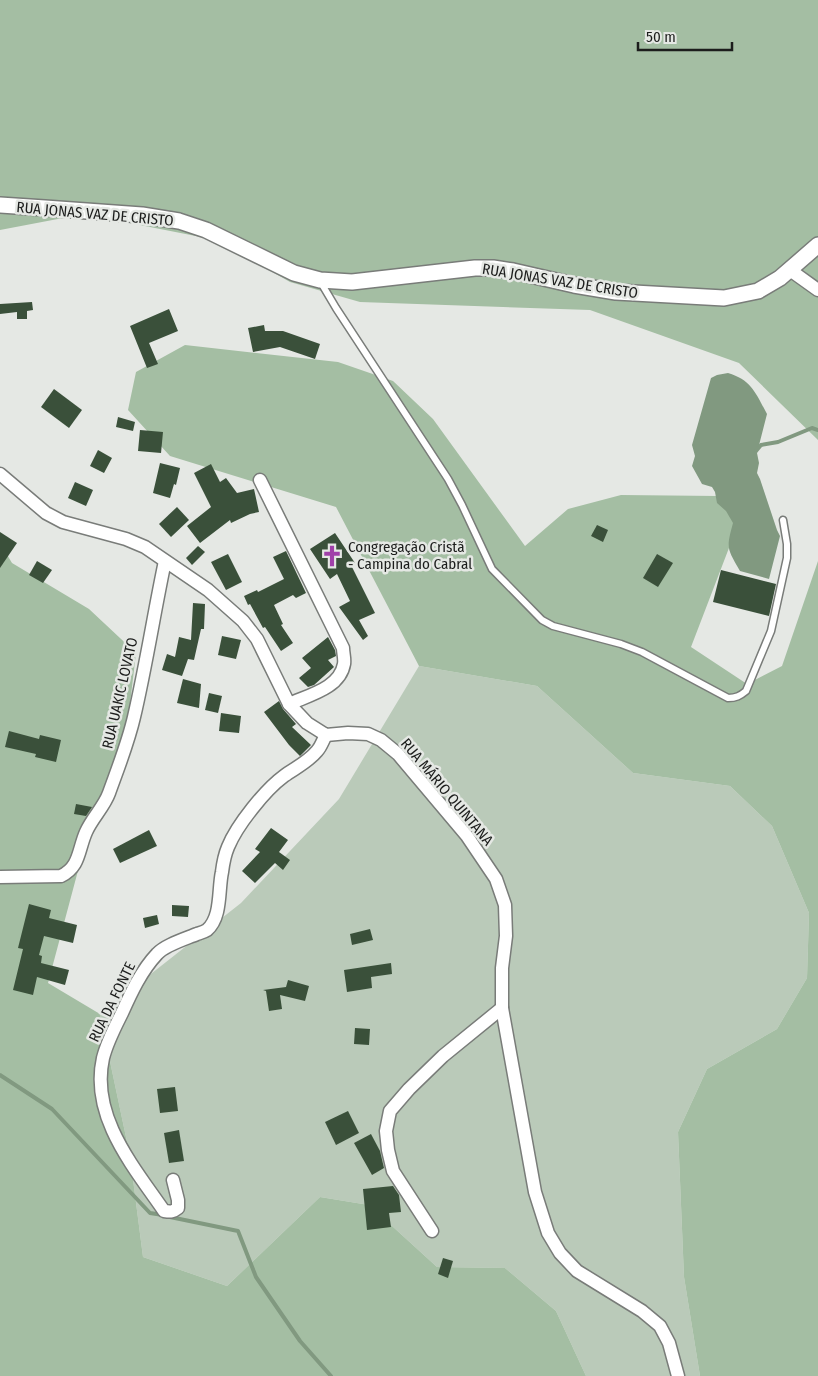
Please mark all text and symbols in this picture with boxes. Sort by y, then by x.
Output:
scale bar [638,20,732,52]
text: 50 m [646,28,676,46]
street label: RUA JONAS VAZ DE CRISTO [16,198,174,230]
street label: RUA JONAS VAZ DE CRISTO [481,260,639,302]
place label: Congregação Cristã - Campina do Cabral [348,538,472,573]
church icon: Congregação Cristã - Campina do Cabral [319,543,345,569]
street label: RUA UAKIC LOVATO [98,636,142,750]
street label: RUA MÁRIO QUINTANA [397,735,497,849]
street label: RUA DA FONTE [85,959,139,1045]

